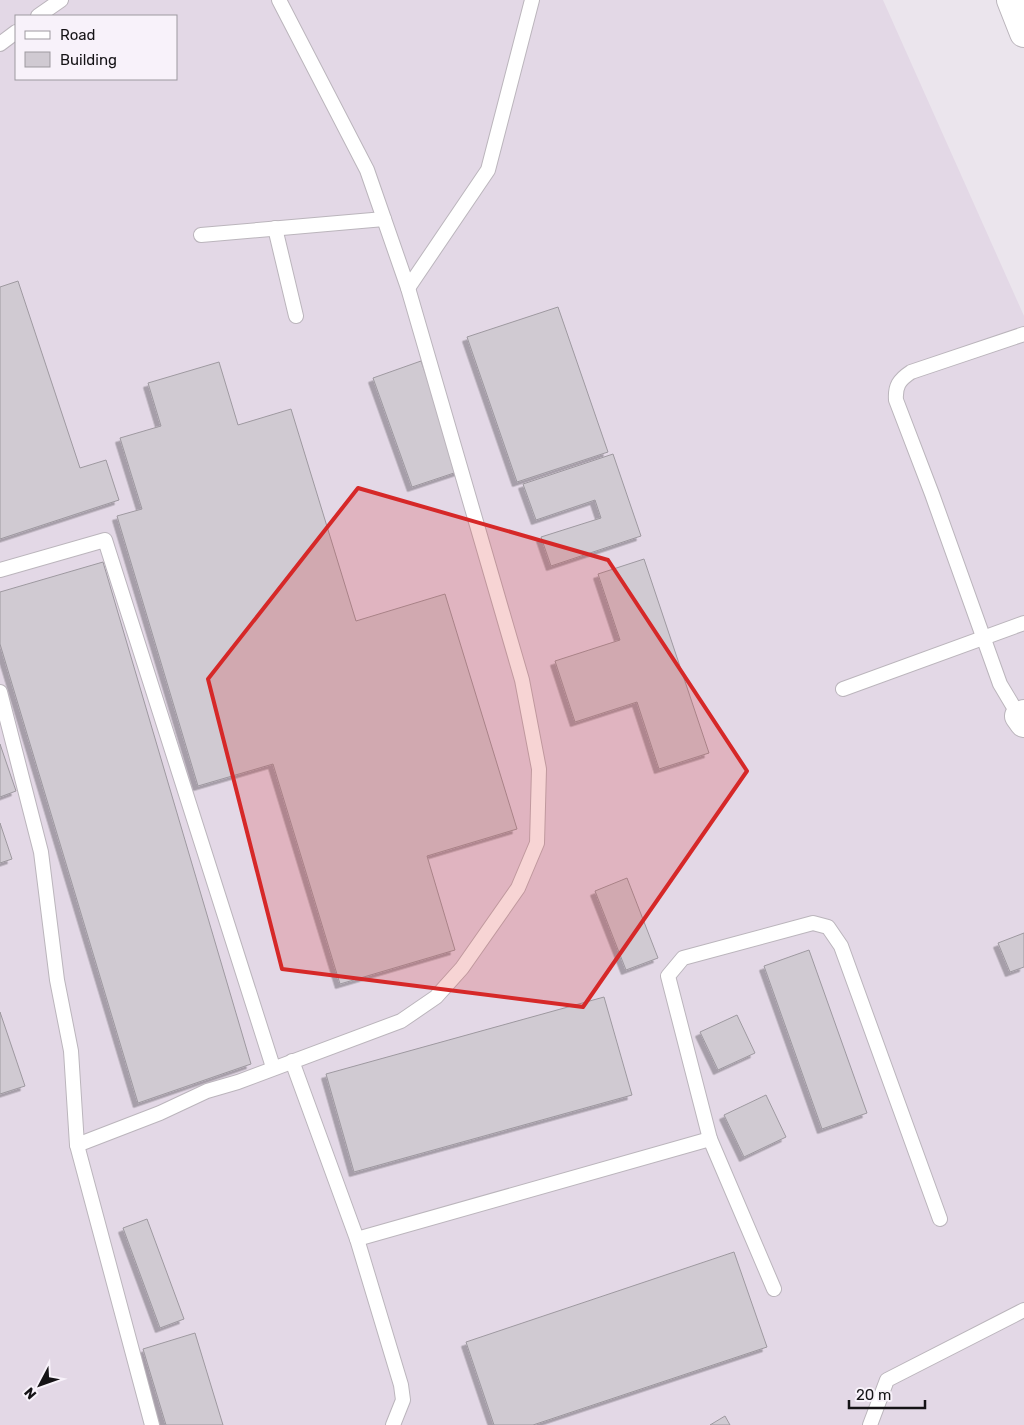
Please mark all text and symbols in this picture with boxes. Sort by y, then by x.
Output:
legend [15,15,178,80]
text: Road [60,26,96,44]
text: Building [60,51,117,69]
north arrow [15,1360,65,1410]
scale bar [849,1378,925,1410]
text: N [21,1384,40,1403]
text: 20 m [856,1386,891,1404]

